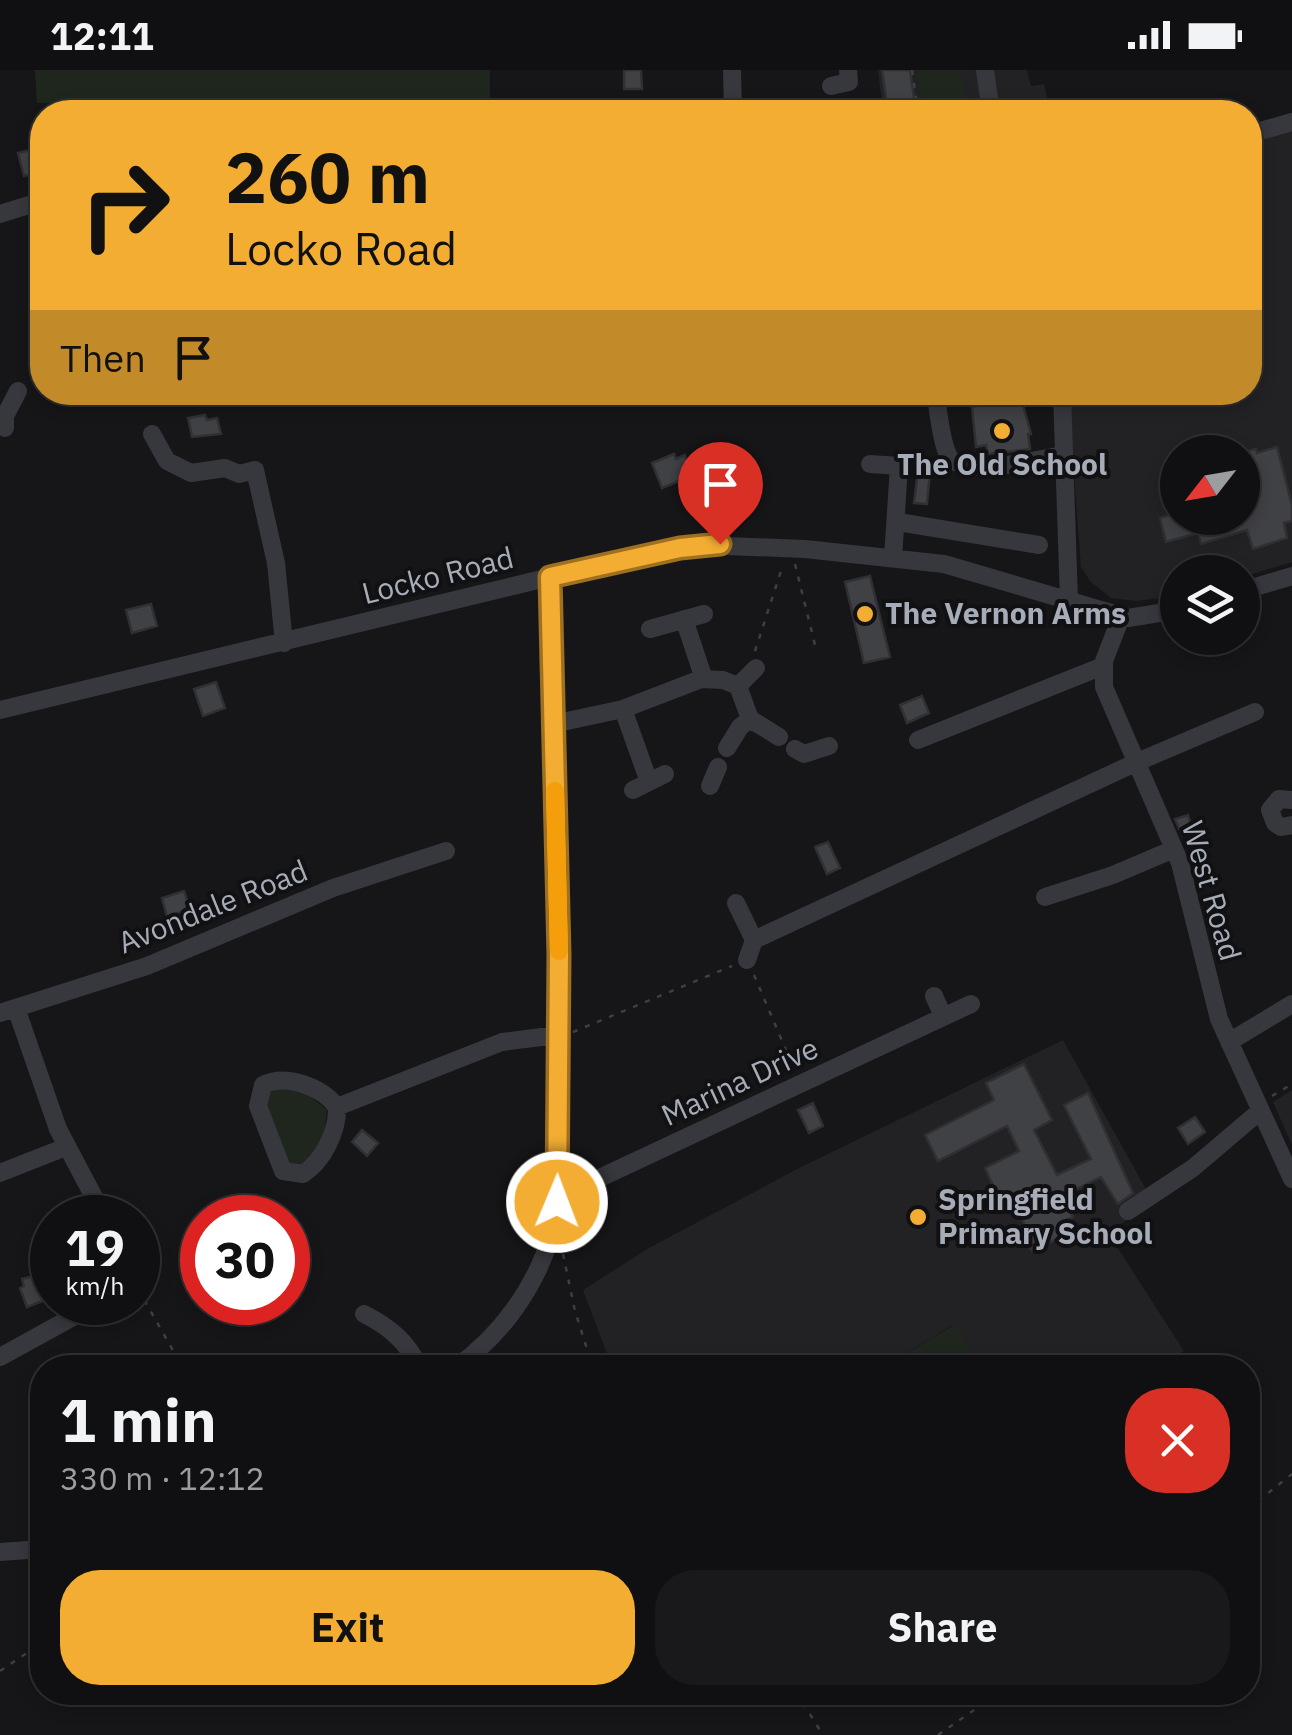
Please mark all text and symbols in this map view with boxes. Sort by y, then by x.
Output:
text: 12:11 [50,11,154,60]
text: 260 m [225,131,430,222]
icon: right [60,140,190,270]
text: Locko Road [225,219,457,277]
icon: arrive [166,330,221,385]
text: Then [60,333,146,382]
marker: The Old School [991,420,1013,442]
north arrow [1160,435,1260,535]
map controls [1160,435,1260,655]
pin [678,442,763,545]
place label: The Old School [897,444,1107,483]
icon: arrive [693,457,748,512]
street label: Locko Road [358,537,517,612]
button: layers [1160,555,1260,655]
place label: The Vernon Arms [885,593,1126,632]
marker: The Vernon Arms [854,603,876,625]
street label: West Road [1174,816,1251,965]
street label: Avondale Road [112,850,313,961]
street label: Marina Drive [655,1027,824,1134]
position arrow [505,1150,609,1254]
place label: Springfield Primary School [938,1179,1152,1252]
speed limit sign: 30 [180,1195,310,1325]
marker: Springfield Primary School [907,1206,929,1228]
text: 19 [65,1215,125,1280]
text: km/h [66,1269,124,1302]
text: 1 min [60,1380,217,1459]
button: close [1125,1388,1230,1493]
text: 330 m · 12:12 [60,1457,265,1499]
button: Exit [60,1570,635,1685]
button: Share [655,1570,1230,1685]

